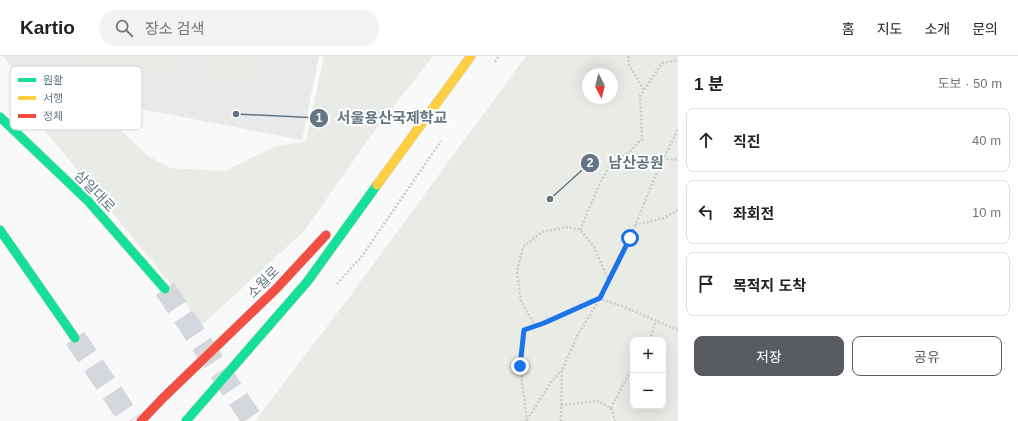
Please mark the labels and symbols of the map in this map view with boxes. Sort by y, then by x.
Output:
legend [10,66,142,130]
north arrow [582,68,618,104]
text: 원활 [43,74,63,86]
text: 서행 [43,92,63,104]
callout: 서울용산국제학교 [309,104,455,131]
text: 서울용산국제학교 [337,109,447,126]
text: 정체 [43,110,63,122]
text: 1 [316,111,323,125]
callout: 남산공원 [580,149,671,176]
text: 남산공원 [608,154,664,171]
text: 2 [587,156,594,170]
street label: 삼일대로 [71,167,119,215]
route start [621,229,639,247]
street label: 소월로 [244,263,282,301]
route end [511,357,529,375]

